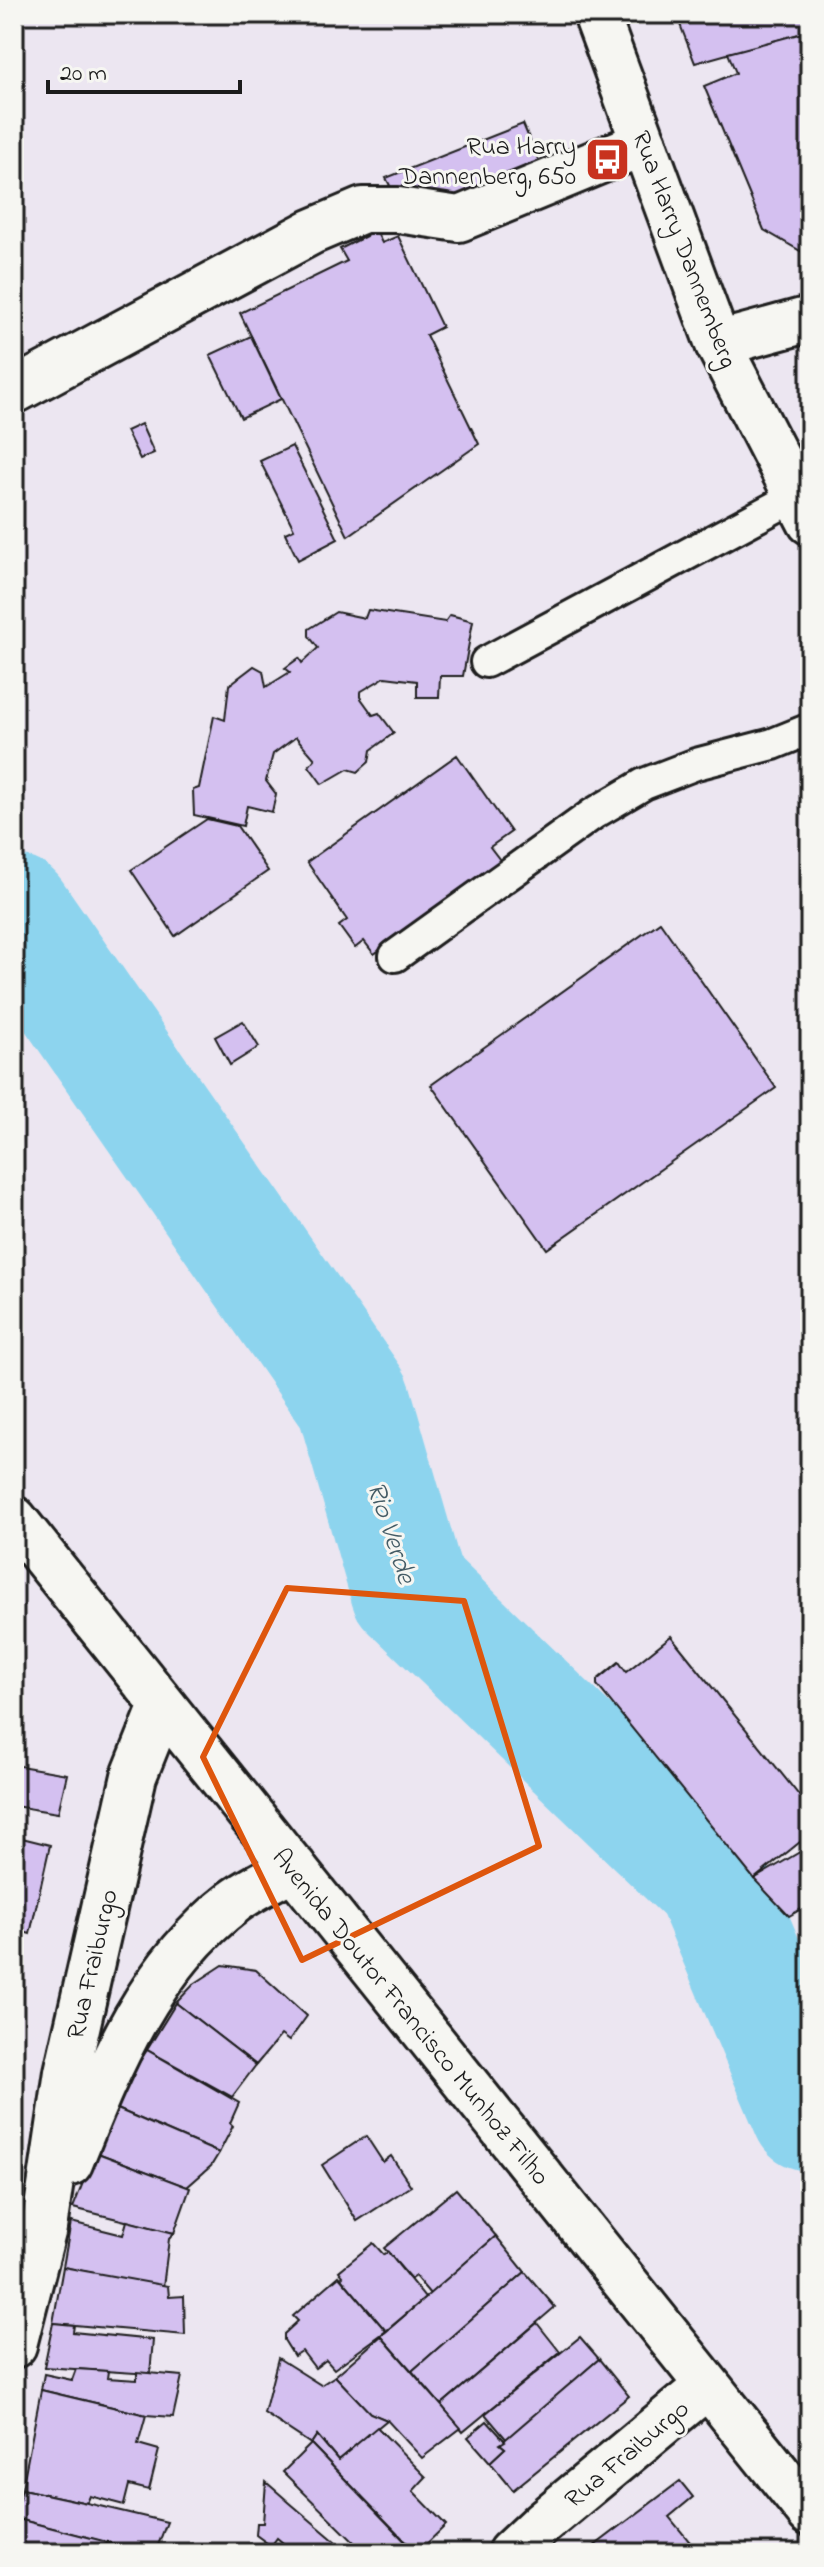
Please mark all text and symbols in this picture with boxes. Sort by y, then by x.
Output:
scale bar [48,44,240,94]
text: 20 m [60,57,107,92]
street label: Rua Harry Dannemberg [620,126,746,374]
place label: Rua Harry Dannenberg, 650 [398,129,576,197]
bus stop icon: Rua Harry Dannenberg, 650 [583,136,631,184]
water label: Rio Verde [354,1477,426,1591]
street label: Avenida Doutor Francisco Munhoz Filho [261,1841,558,2195]
street label: Rua Fraiburgo [58,1886,130,2044]
street label: Rua Fraiburgo [557,2392,699,2519]

